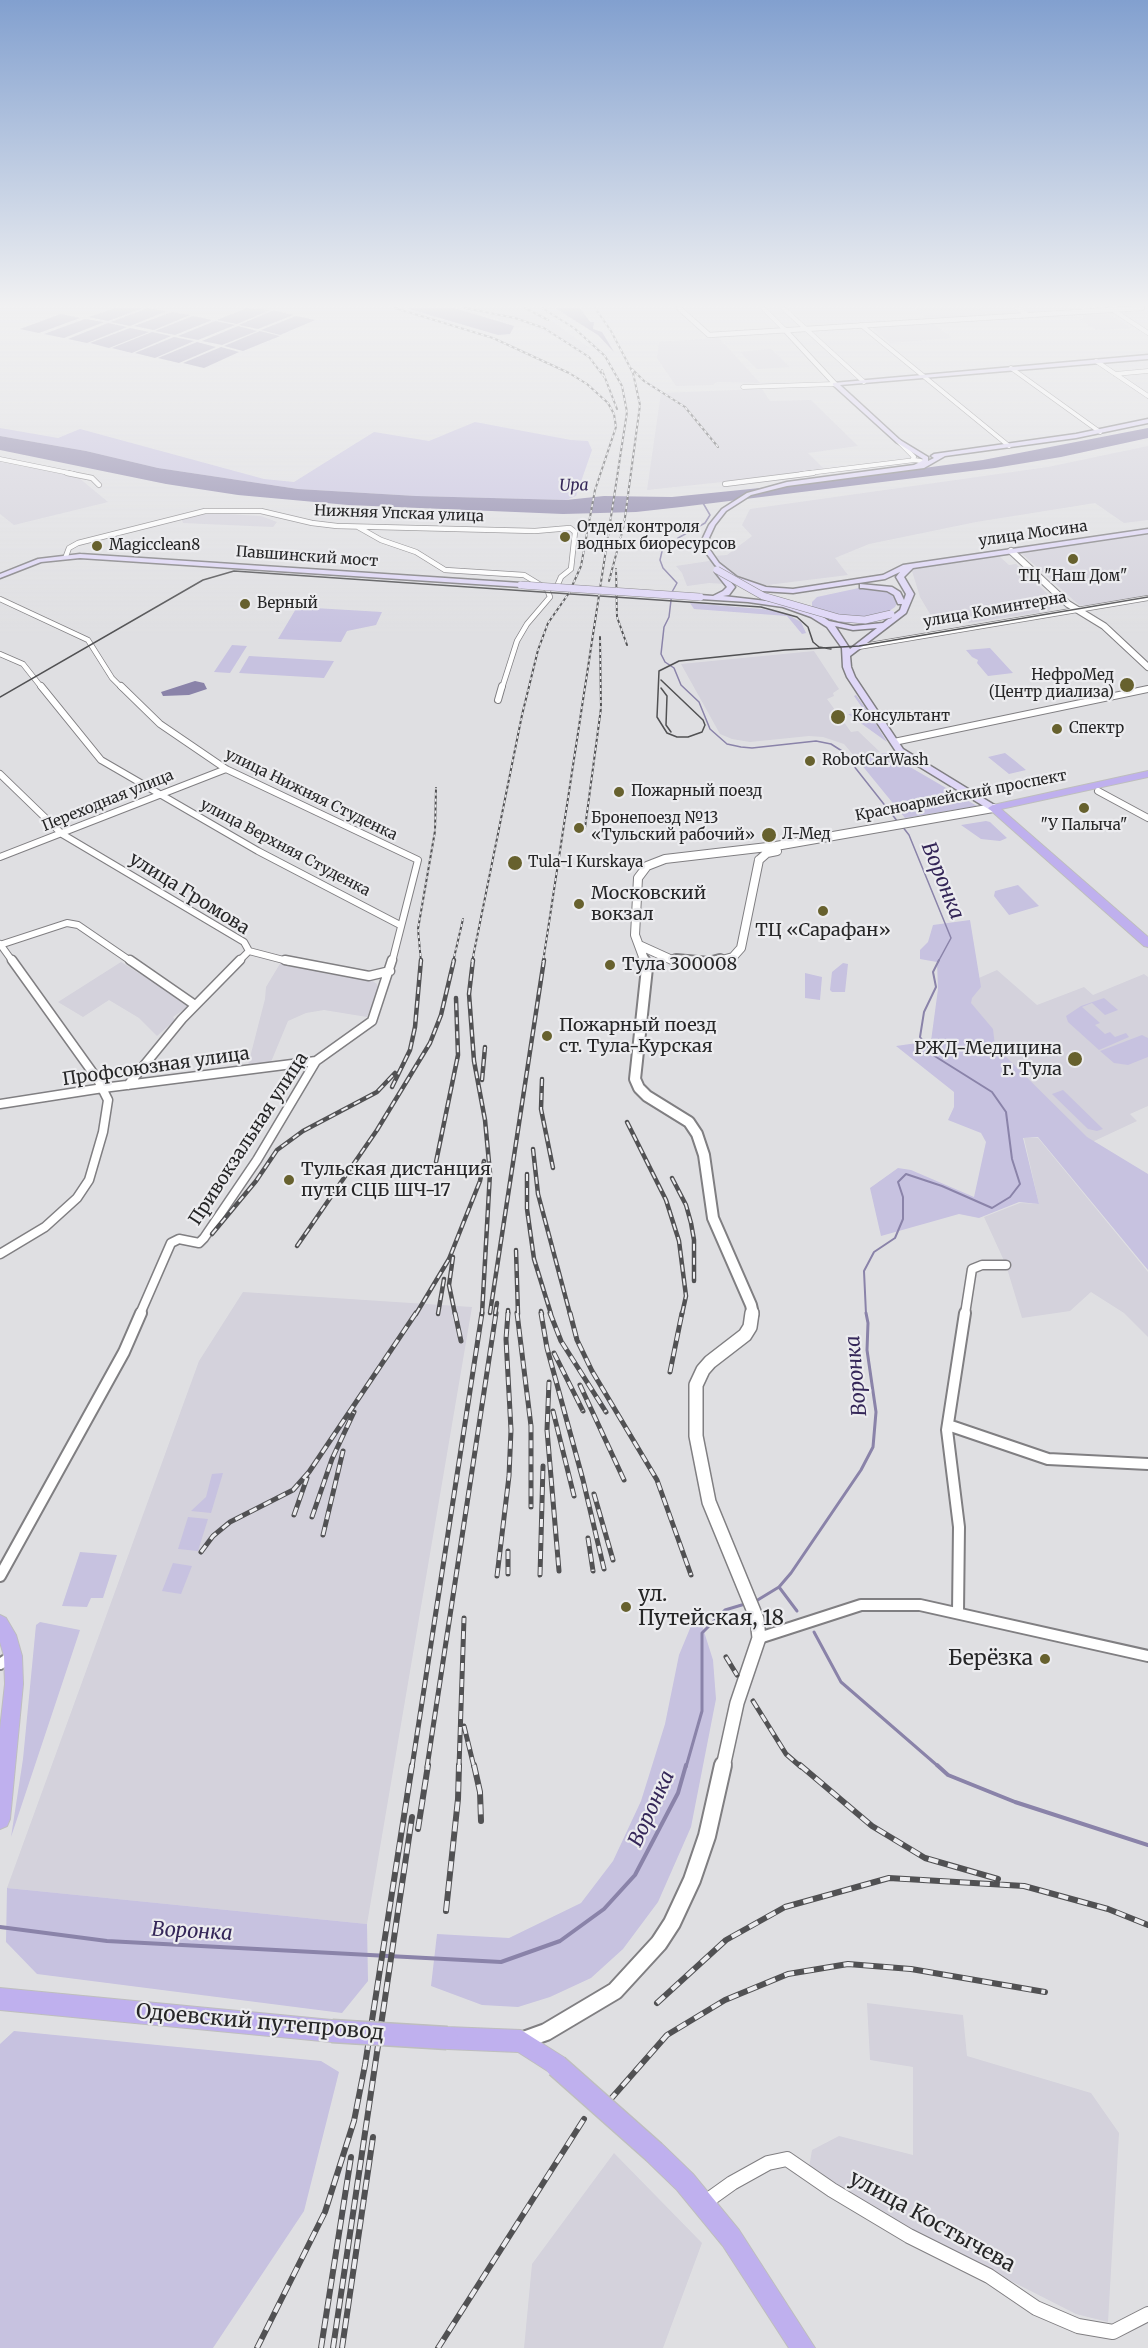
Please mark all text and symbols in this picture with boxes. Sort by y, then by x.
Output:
water label: Upa [559,476,589,496]
street label: Нижняя Упская улица [314,502,484,526]
street label: улица Мосина [977,517,1089,551]
place label: Отдел контроля водных биоресурсов [577,519,736,554]
marker: Отдел контроля водных биоресурсов [558,530,572,544]
place label: Magicclean8 [109,537,200,555]
marker: Magicclean8 [90,539,104,553]
street label: Павшинский мост [235,543,379,571]
marker: ТЦ "Наш Дом" [1066,552,1080,566]
place label: ТЦ "Наш Дом" [1018,568,1128,586]
street label: улица Коминтерна [922,589,1068,631]
place label: Верный [257,595,318,613]
marker: Верный [238,597,252,611]
place label: НефроМед (Центр диализа) [989,667,1114,702]
marker: НефроМед (Центр диализа) [1118,676,1136,694]
marker: Консультант [829,708,847,726]
place label: Консультант [852,708,950,726]
place label: Спектр [1069,720,1124,738]
marker: Спектр [1050,722,1064,736]
street label: улица Нижняя Cтуденкa [222,745,400,845]
place label: RobotCarWash [822,752,929,770]
marker: RobotCarWash [803,754,817,768]
street label: Переходная улица [40,766,176,836]
street label: Красноармейский проспект [854,767,1068,825]
place label: Пожарный поезд [631,783,762,801]
marker: Пожарный поезд [612,785,626,799]
street label: улица Верхняя Cтуденка [197,796,373,900]
marker: "У Палыча" [1077,801,1091,815]
place label: Бронепоезд №13 «Тульский рабочий» [591,810,755,845]
place label: "У Палыча" [1041,817,1127,835]
marker: Бронепоезд №13 «Тульский рабочий» [572,821,586,835]
marker: Л-Мед [760,826,778,844]
place label: Л-Мед [782,826,831,844]
water label: Воронка [916,839,968,923]
street label: улица Громова [125,848,253,940]
marker: Tula-I Kurskaya [506,854,524,872]
place label: Tula-I Kurskaya [528,854,643,872]
place label: Московский вокзал [591,883,706,926]
marker: Московский вокзал [572,897,586,911]
marker: ТЦ «Сарафан» [816,904,830,918]
place label: ТЦ «Сарафан» [755,920,891,942]
place label: Тула 300008 [622,954,737,976]
marker: Тула 300008 [603,958,617,972]
place label: Пожарный поезд ст. Тула-Курская [559,1015,717,1058]
marker: Пожарный поезд ст. Тула-Курская [540,1029,554,1043]
place label: РЖД-Медицина г. Тула [914,1038,1062,1080]
street label: Профсоюзная улица [61,1043,251,1091]
street label: Привокзальная улица [185,1048,313,1230]
marker: РЖД-Медицина г. Тула [1066,1050,1084,1068]
place label: Тульская дистанция пути СЦБ ШЧ-17 [301,1159,491,1202]
marker: Тульская дистанция пути СЦБ ШЧ-17 [282,1173,296,1187]
water label: Воронка [842,1335,872,1417]
place label: ул. Путейская, 18 [638,1582,784,1632]
marker: ул. Путейская, 18 [619,1600,633,1614]
place label: Берёзка [948,1646,1033,1672]
marker: Берёзка [1038,1652,1052,1666]
water label: Воронка [624,1767,680,1851]
water label: Воронка [151,1918,233,1946]
street label: Одоевский путепровод [135,2000,385,2046]
street label: улица Костычева [845,2166,1019,2278]

